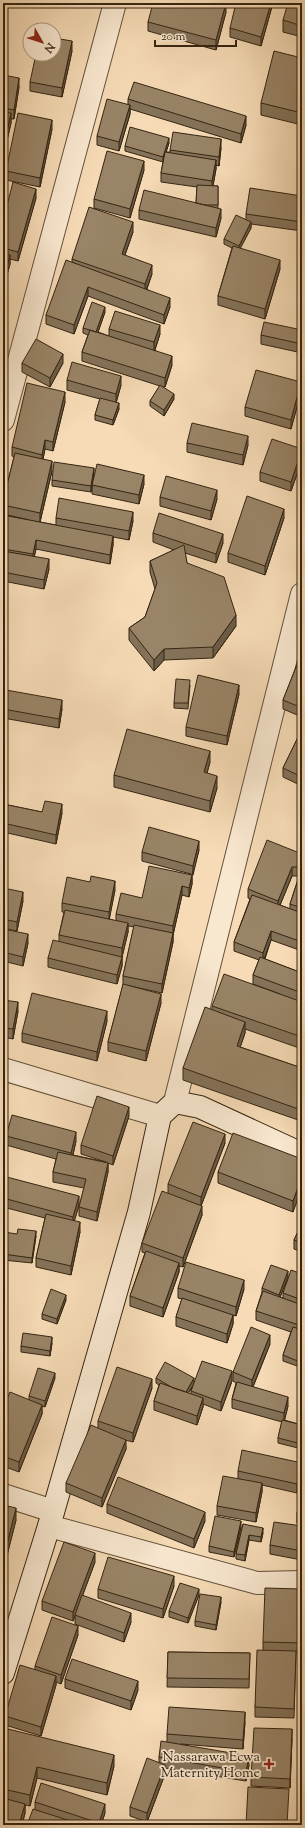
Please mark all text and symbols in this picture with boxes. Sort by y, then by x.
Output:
north arrow [22,22,62,62]
scale bar [155,22,236,48]
text: 20 m [161,28,186,46]
text: N [40,38,59,56]
place label: Nassarawa Ecwa Maternity Home [161,1748,261,1784]
marker: Nassarawa Ecwa Maternity Home [263,1758,275,1770]

